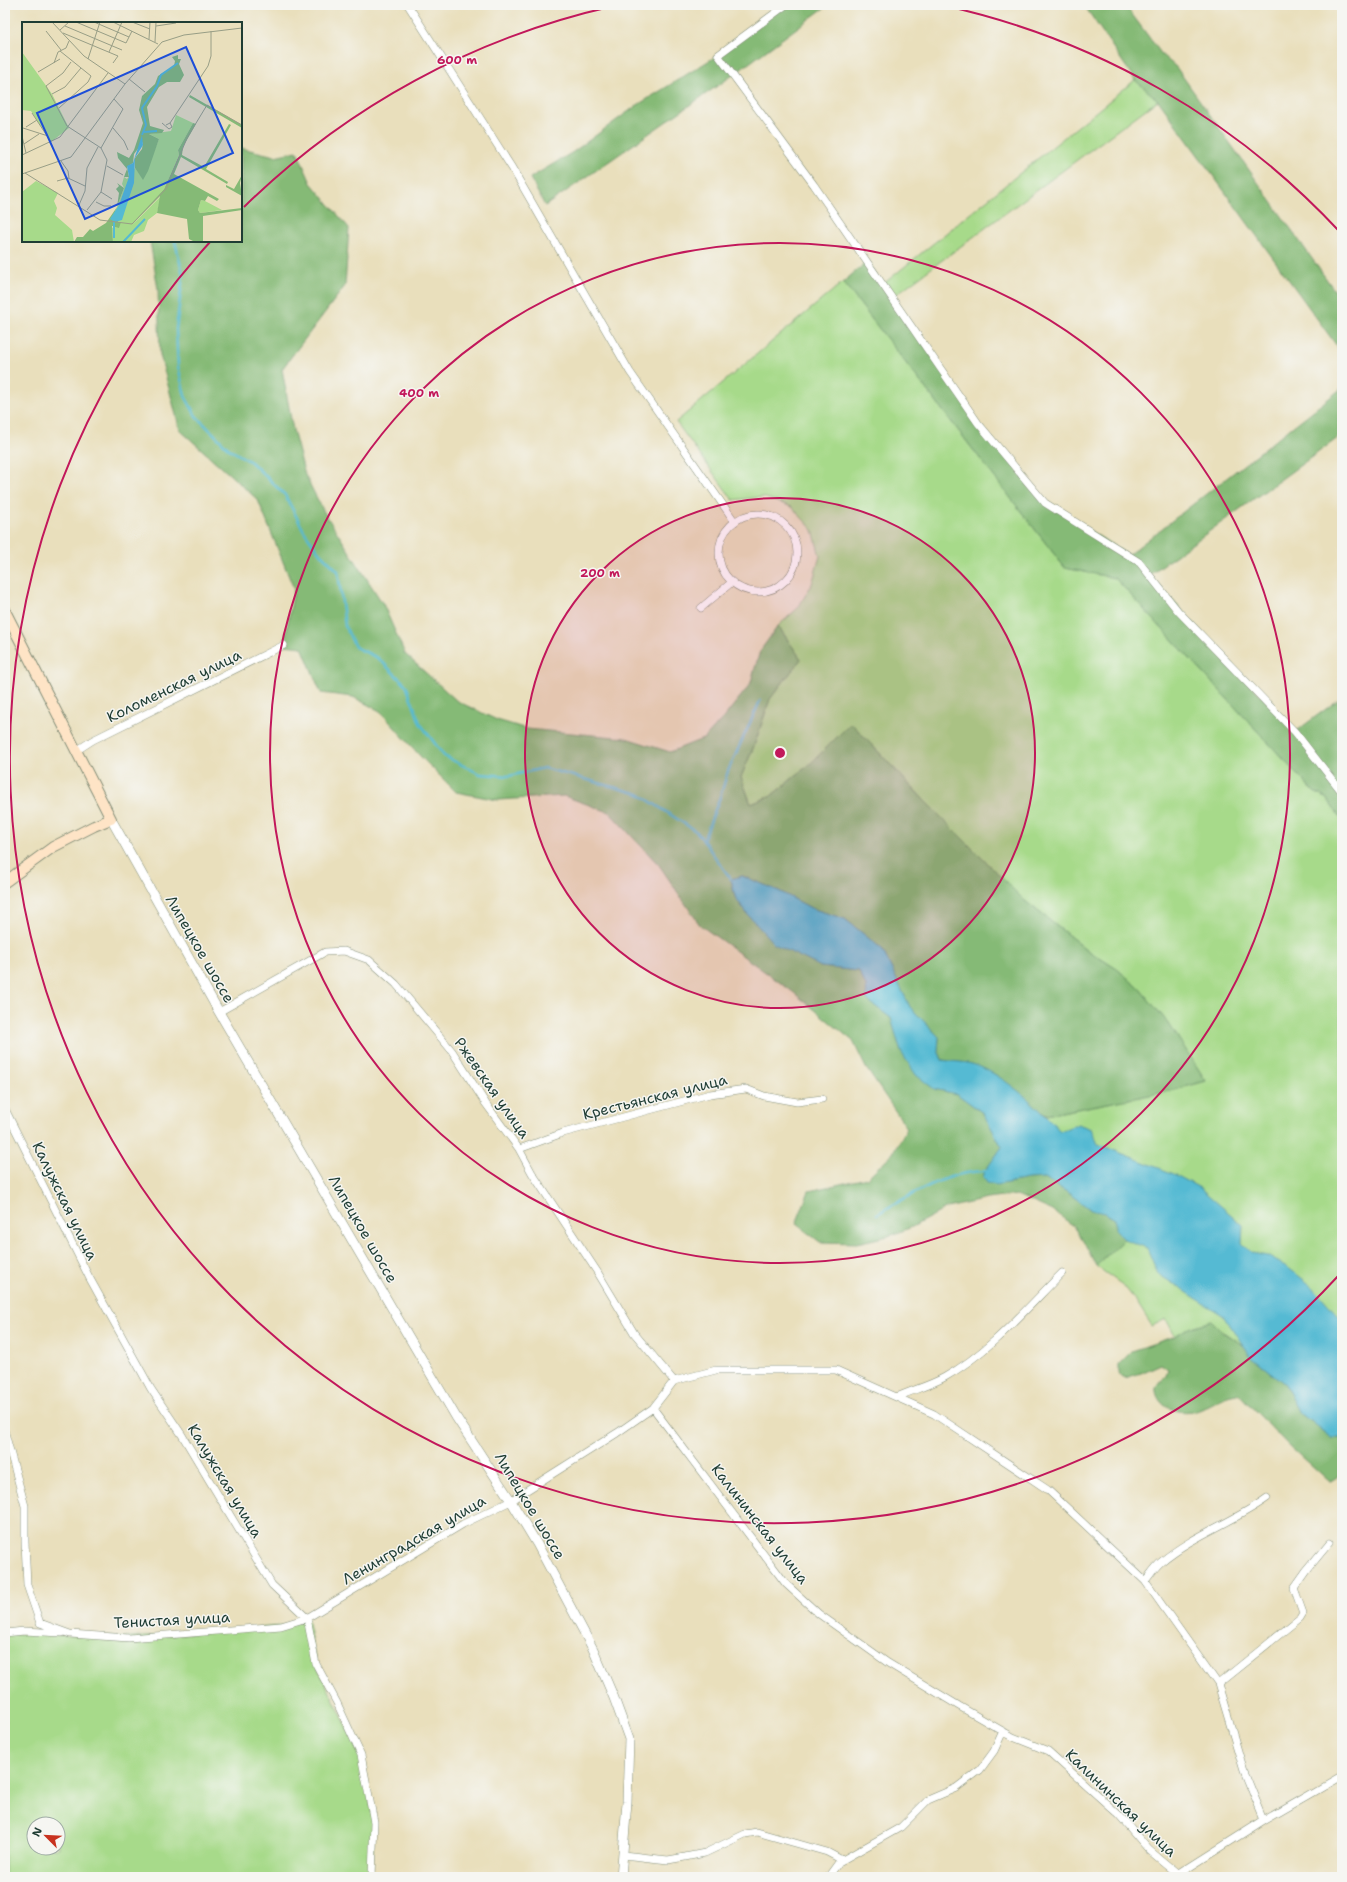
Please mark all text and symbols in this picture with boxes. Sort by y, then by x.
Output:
inset map [22,22,242,242]
text: 600 m [437,52,477,68]
text: 400 m [399,385,439,401]
text: 200 m [580,565,620,581]
street label: Коломенская улица [104,644,245,727]
centre of rings [773,746,787,760]
street label: Липецкое шоссе [161,891,239,1007]
street label: Ржевская улица [450,1033,535,1143]
street label: Крестьянская улица [581,1069,730,1125]
street label: Калужская улица [28,1138,103,1264]
street label: Липецкое шоссе [324,1171,402,1287]
street label: Калужская улица [183,1420,267,1542]
street label: Липецкое шоссе [490,1449,570,1563]
street label: Калининская улица [707,1460,814,1589]
street label: Ленинградская улица [339,1490,490,1589]
street label: Тенистая улица [113,1607,231,1633]
street label: Калининская улица [1061,1745,1181,1862]
north arrow [26,1816,66,1856]
text: N [29,1825,46,1839]

